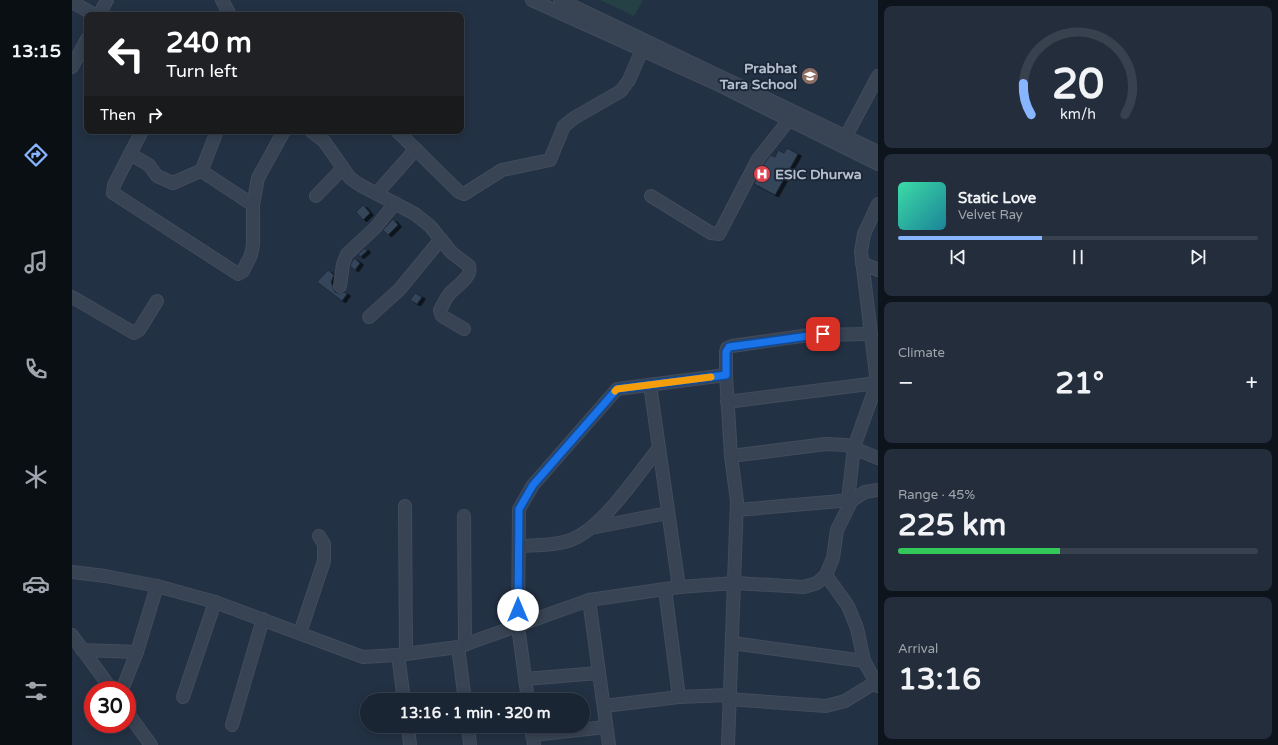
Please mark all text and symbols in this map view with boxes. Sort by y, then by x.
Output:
text: 240 m [166,26,252,60]
icon: left [100,28,152,80]
text: 13:15 [11,40,61,62]
text: Turn left [166,60,238,82]
place label: Prabhat Tara School [719,60,798,93]
text: 20 [1052,60,1104,110]
school or university icon: Prabhat Tara School [800,66,820,86]
icon: right [144,104,166,126]
text: km/h [1060,105,1096,122]
text: Then [100,106,136,124]
icon: directions [22,141,50,169]
hospital icon: ESIC Dhurwa [752,164,772,184]
place label: ESIC Dhurwa [775,166,862,183]
text: Static Love [958,189,1036,207]
text: Velvet Ray [958,207,1023,223]
icon: previous [947,246,969,268]
icon: pause [1067,246,1089,268]
icon: next [1187,246,1209,268]
icon: music [22,248,50,276]
pin [806,317,840,351]
icon: arrive [812,323,834,345]
text: Climate [898,345,945,361]
icon: phone [22,355,50,383]
text: 21° [1055,365,1104,402]
text: − [898,370,914,396]
text: + [1246,370,1258,396]
icon: climate [22,463,50,491]
text: Range · 45% [898,487,975,503]
text: 225 km [898,507,1006,544]
icon: car [22,570,50,598]
position arrow [497,589,539,631]
text: Arrival [898,641,938,657]
text: 13:16 [898,661,981,698]
icon: filters [22,677,50,705]
speed limit sign: 30 [84,681,136,733]
text: 13:16 · 1 min · 320 m [400,704,550,722]

